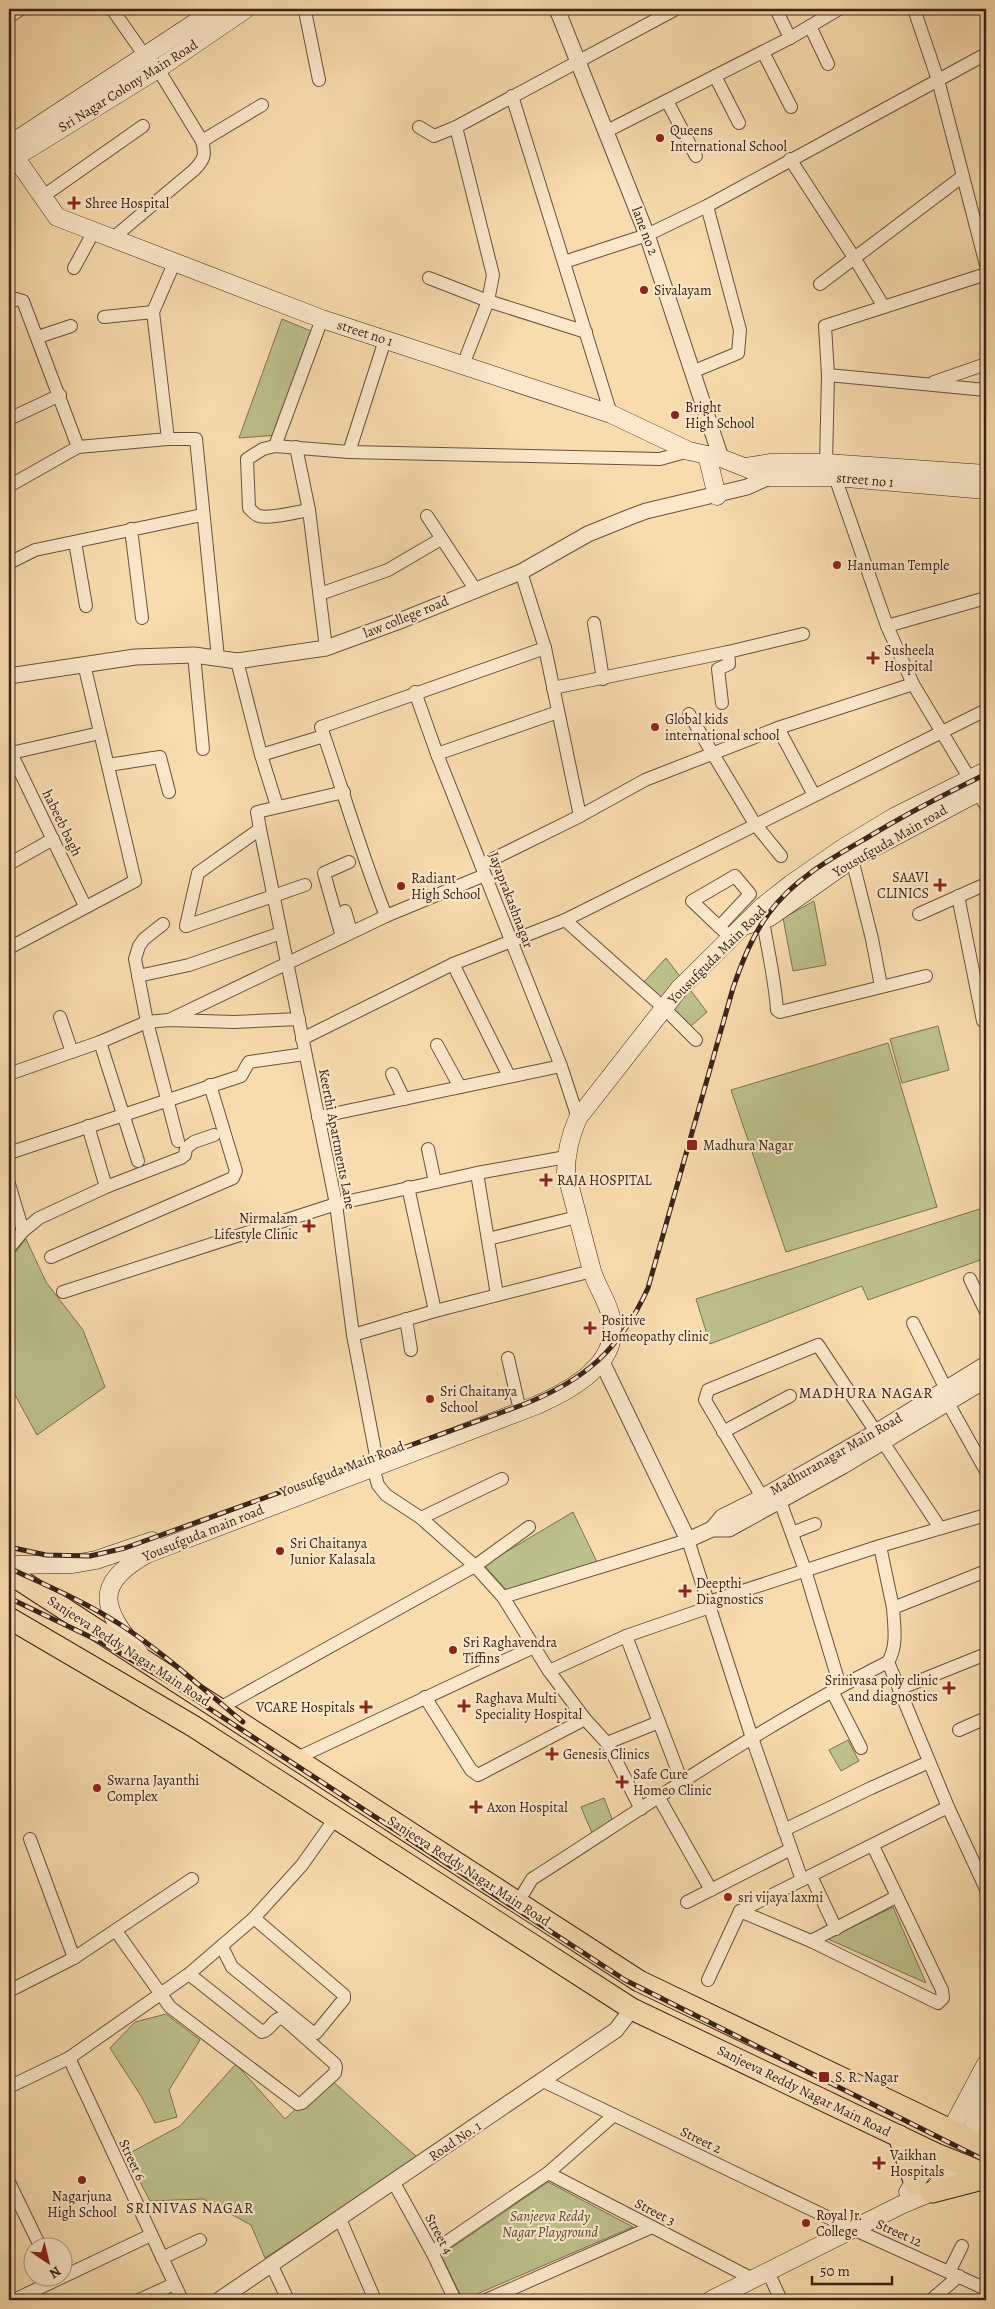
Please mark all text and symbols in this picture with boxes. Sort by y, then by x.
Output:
street label: Sri Nagar Colony Main Road [55,35,202,137]
place label: Queens International School [670,121,787,156]
marker: Queens International School [654,132,666,144]
place label: Shree Hospital [85,194,170,213]
marker: Shree Hospital [67,196,81,210]
street label: lane no 2 [627,204,663,258]
place label: Sivalayam [654,281,712,300]
marker: Sivalayam [638,284,650,296]
street label: street no 1 [335,315,396,351]
place label: Bright High School [685,398,755,433]
marker: Bright High School [669,409,681,421]
street label: street no 1 [835,468,895,492]
place label: Hanuman Temple [847,556,949,575]
marker: Hanuman Temple [831,559,843,571]
street label: law college road [361,591,452,643]
place label: Susheela Hospital [884,641,935,676]
marker: Susheela Hospital [866,651,880,665]
place label: Global kids international school [665,710,780,745]
marker: Global kids international school [649,721,661,733]
street label: habeeb bagh [38,787,86,860]
street label: Yousufguda Main road [828,800,951,882]
street label: Jayaprakashnagar [484,849,538,951]
place label: SAAVI CLINICS [877,868,929,903]
place label: Radiant High School [411,869,481,904]
marker: SAAVI CLINICS [933,878,947,892]
marker: Radiant High School [395,880,407,892]
street label: Yousufguda Main Road [663,901,771,1009]
street label: Keerthi Apartments Lane [314,1067,360,1211]
place label: Madhura Nagar [703,1136,794,1155]
marker: Madhura Nagar [685,1138,699,1152]
place label: RAJA HOSPITAL [557,1171,653,1190]
marker: RAJA HOSPITAL [539,1173,553,1187]
place label: Nirmalam Lifestyle Clinic [214,1209,298,1244]
marker: Nirmalam Lifestyle Clinic [302,1219,316,1233]
place label: Positive Homeopathy clinic [601,1311,709,1346]
marker: Positive Homeopathy clinic [583,1321,597,1335]
place label: Sri Chaitanya School [440,1382,518,1417]
district label: MADHURA NAGAR [799,1383,933,1403]
marker: Sri Chaitanya School [424,1393,436,1405]
street label: Madhuranagar Main Road [766,1408,906,1500]
street label: Yousufguda Main Road [276,1436,408,1502]
street label: Yousufguda main road [139,1500,267,1566]
place label: Sri Chaitanya Junior Kalasala [290,1534,376,1569]
marker: Sri Chaitanya Junior Kalasala [274,1545,286,1557]
place label: Deepthi Diagnostics [696,1574,764,1609]
marker: Deepthi Diagnostics [678,1584,692,1598]
street label: Sanjeeva Reddy Nagar Main Road [44,1591,215,1711]
place label: Sri Raghavendra Tiffins [463,1633,558,1668]
marker: Sri Raghavendra Tiffins [447,1644,459,1656]
place label: Srinivasa poly clinic and diagnostics [825,1671,938,1706]
marker: Srinivasa poly clinic and diagnostics [942,1681,956,1695]
place label: Raghava Multi Speciality Hospital [475,1689,583,1724]
place label: VCARE Hospitals [255,1698,355,1717]
marker: Raghava Multi Speciality Hospital [457,1699,471,1713]
marker: VCARE Hospitals [359,1700,373,1714]
place label: Genesis Clinics [563,1745,650,1764]
marker: Genesis Clinics [545,1747,559,1761]
place label: Safe Cure Homeo Clinic [633,1765,712,1800]
place label: Swarna Jayanthi Complex [107,1771,199,1806]
marker: Safe Cure Homeo Clinic [615,1775,629,1789]
marker: Swarna Jayanthi Complex [91,1782,103,1794]
place label: Axon Hospital [486,1798,568,1817]
marker: Axon Hospital [469,1800,483,1814]
street label: Sanjeeva Reddy Nagar Main Road [384,1811,555,1931]
place label: sri vijaya laxmi [738,1888,823,1907]
marker: sri vijaya laxmi [722,1891,734,1903]
street label: Sanjeeva Reddy Nagar Main Road [714,2041,894,2142]
place label: S. R. Nagar [835,2068,899,2087]
marker: S. R. Nagar [817,2070,831,2084]
street label: Road No. 1 [425,2116,485,2166]
street label: Street 2 [677,2122,725,2158]
street label: Street 6 [114,2136,150,2184]
place label: Vaikhan Hospitals [889,2146,944,2181]
marker: Vaikhan Hospitals [872,2156,886,2170]
marker: Nagarjuna High School [76,2174,88,2186]
place label: Nagarjuna High School [47,2187,117,2222]
street label: Street 3 [632,2194,679,2230]
district label: SRINIVAS NAGAR [126,2198,254,2218]
place label: Royal Jr. College [816,2206,862,2241]
park label: Sanjeeva Reddy Nagar Playground [502,2207,598,2242]
street label: Street 4 [420,2210,458,2258]
street label: Street 12 [873,2214,925,2252]
marker: Royal Jr. College [800,2217,812,2229]
north arrow [22,2236,72,2286]
scale bar [812,2254,892,2286]
text: 50 m [820,2261,850,2281]
text: N [46,2262,65,2283]

